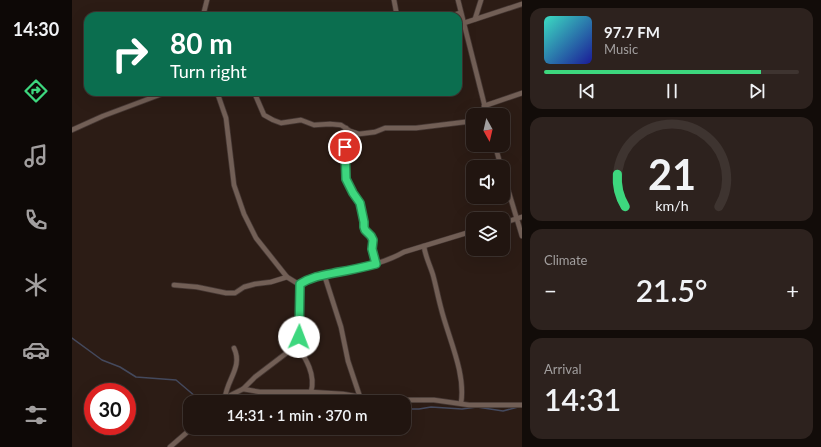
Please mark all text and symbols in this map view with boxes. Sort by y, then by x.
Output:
text: 14:30 [13,18,59,40]
text: 97.7 FM [604,23,660,41]
text: 80 m [170,26,233,60]
icon: right [104,28,156,80]
text: Music [604,41,638,57]
text: Turn right [170,60,247,82]
icon: directions [22,77,50,105]
icon: previous [576,80,598,102]
icon: pause [661,80,683,102]
icon: next [746,80,768,102]
north arrow [466,108,510,152]
map controls [466,108,510,256]
pin [328,130,362,164]
icon: arrive [334,136,356,158]
icon: music [22,142,50,170]
text: 21 [647,149,696,199]
button: sound [466,160,510,204]
text: km/h [655,197,688,214]
icon: phone [22,206,50,234]
button: layers [466,212,510,256]
text: Climate [544,252,587,268]
icon: climate [22,271,50,299]
text: 21.5° [636,272,707,308]
text: − [544,277,557,304]
text: + [786,277,799,304]
position arrow [278,316,320,358]
icon: car [22,336,50,364]
text: Arrival [544,361,581,377]
text: 14:31 [544,381,621,417]
speed limit sign: 30 [84,383,136,435]
icon: filters [22,401,50,429]
text: 14:31 · 1 min · 370 m [227,406,367,424]

